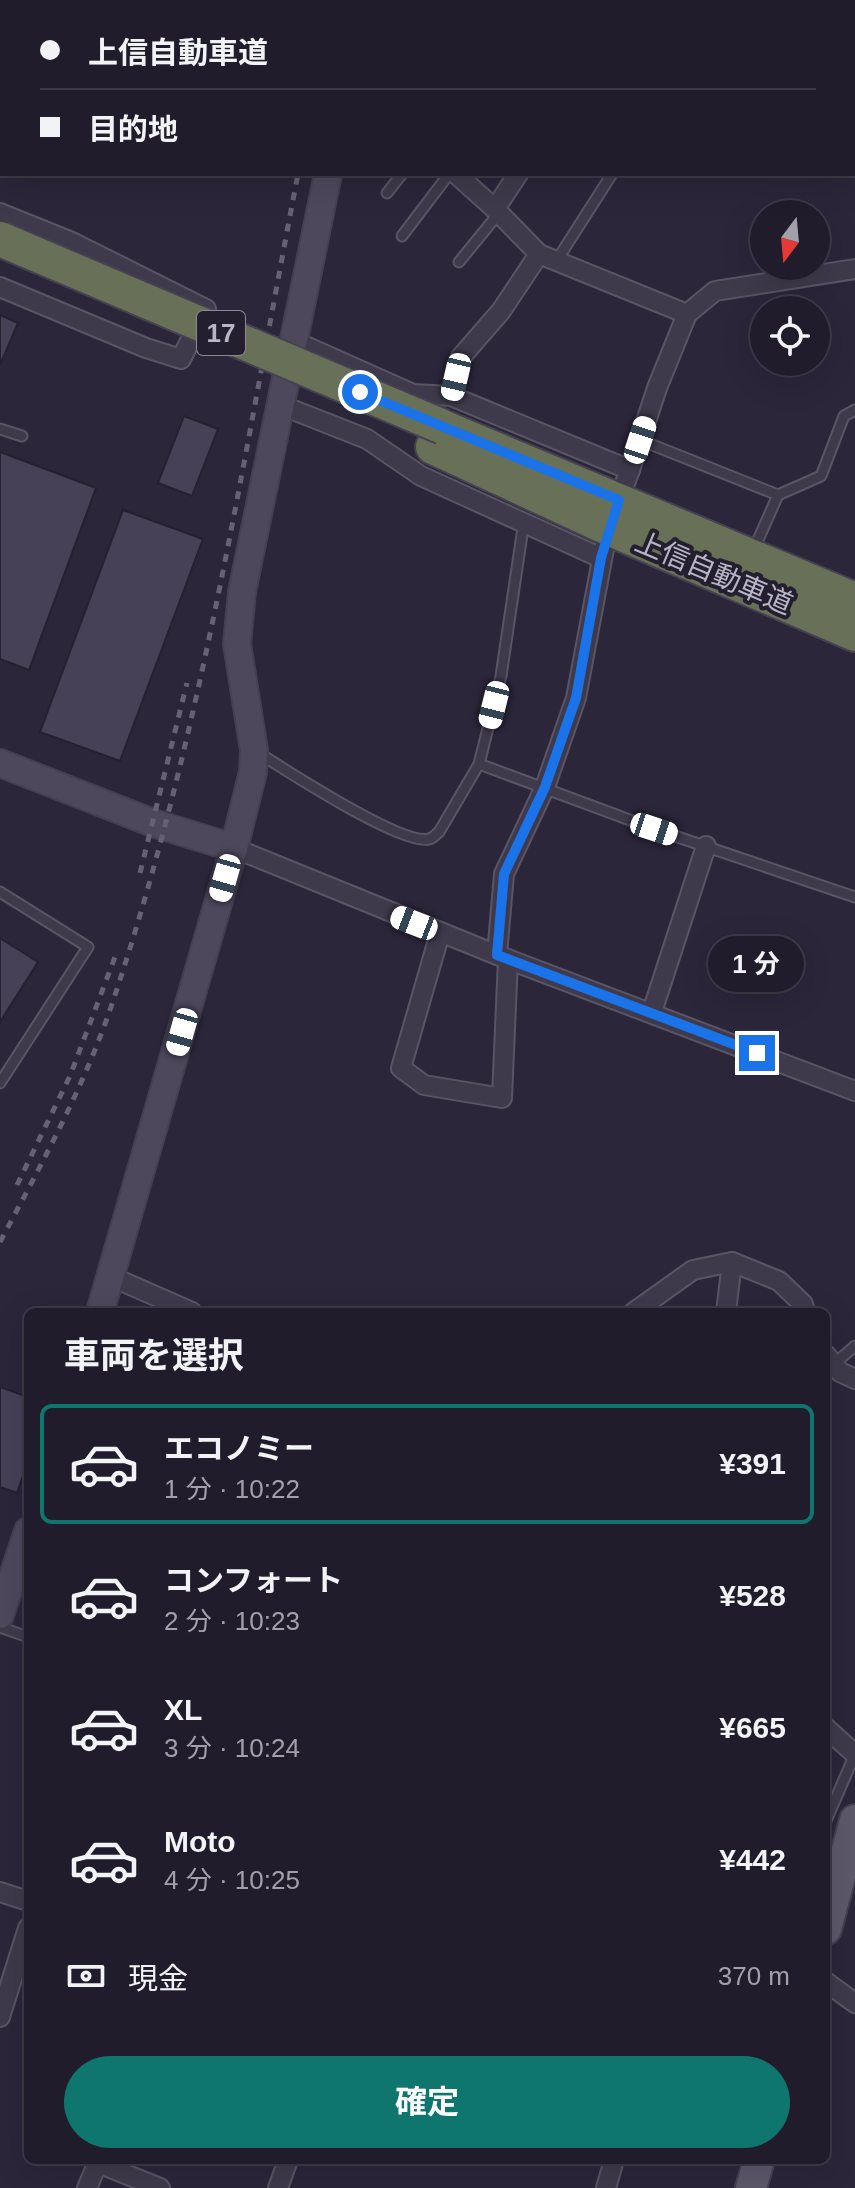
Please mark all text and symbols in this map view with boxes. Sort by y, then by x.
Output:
text: 上信自動車道 [88,36,268,69]
text: 目的地 [88,113,178,146]
north arrow [750,200,830,280]
map controls [750,200,830,376]
button: locate [750,296,830,376]
road number: 17 [197,311,245,355]
car [439,351,473,403]
route start [342,374,378,410]
car [621,413,659,467]
street label: 上信自動車道 [631,526,797,620]
car [477,679,511,731]
car [627,810,681,848]
car [207,852,243,904]
car [387,903,441,943]
callout: 1 分 [709,937,805,993]
text: 1 分 [732,949,780,979]
car [164,1006,200,1058]
route end [739,1035,775,1071]
text: 車両を選択 [64,1335,244,1376]
icon: car [68,1428,140,1500]
text: エコノミー [164,1432,314,1465]
text: ¥391 [719,1447,786,1480]
text: 1 分 · 10:22 [164,1474,300,1504]
icon: car [68,1560,140,1632]
text: コンフォート [164,1564,343,1597]
text: ¥528 [719,1579,786,1612]
text: 2 分 · 10:23 [164,1606,300,1636]
icon: car [68,1692,140,1764]
text: XL [164,1693,202,1726]
text: ¥665 [719,1711,786,1744]
text: 3 分 · 10:24 [164,1733,300,1763]
icon: car [68,1824,140,1896]
text: Moto [164,1825,236,1858]
text: ¥442 [719,1843,786,1876]
text: 4 分 · 10:25 [164,1865,300,1895]
icon: cash [64,1954,108,1998]
text: 370 m [718,1961,790,1991]
text: 現金 [128,1962,188,1995]
button: 確定 [64,2056,790,2148]

